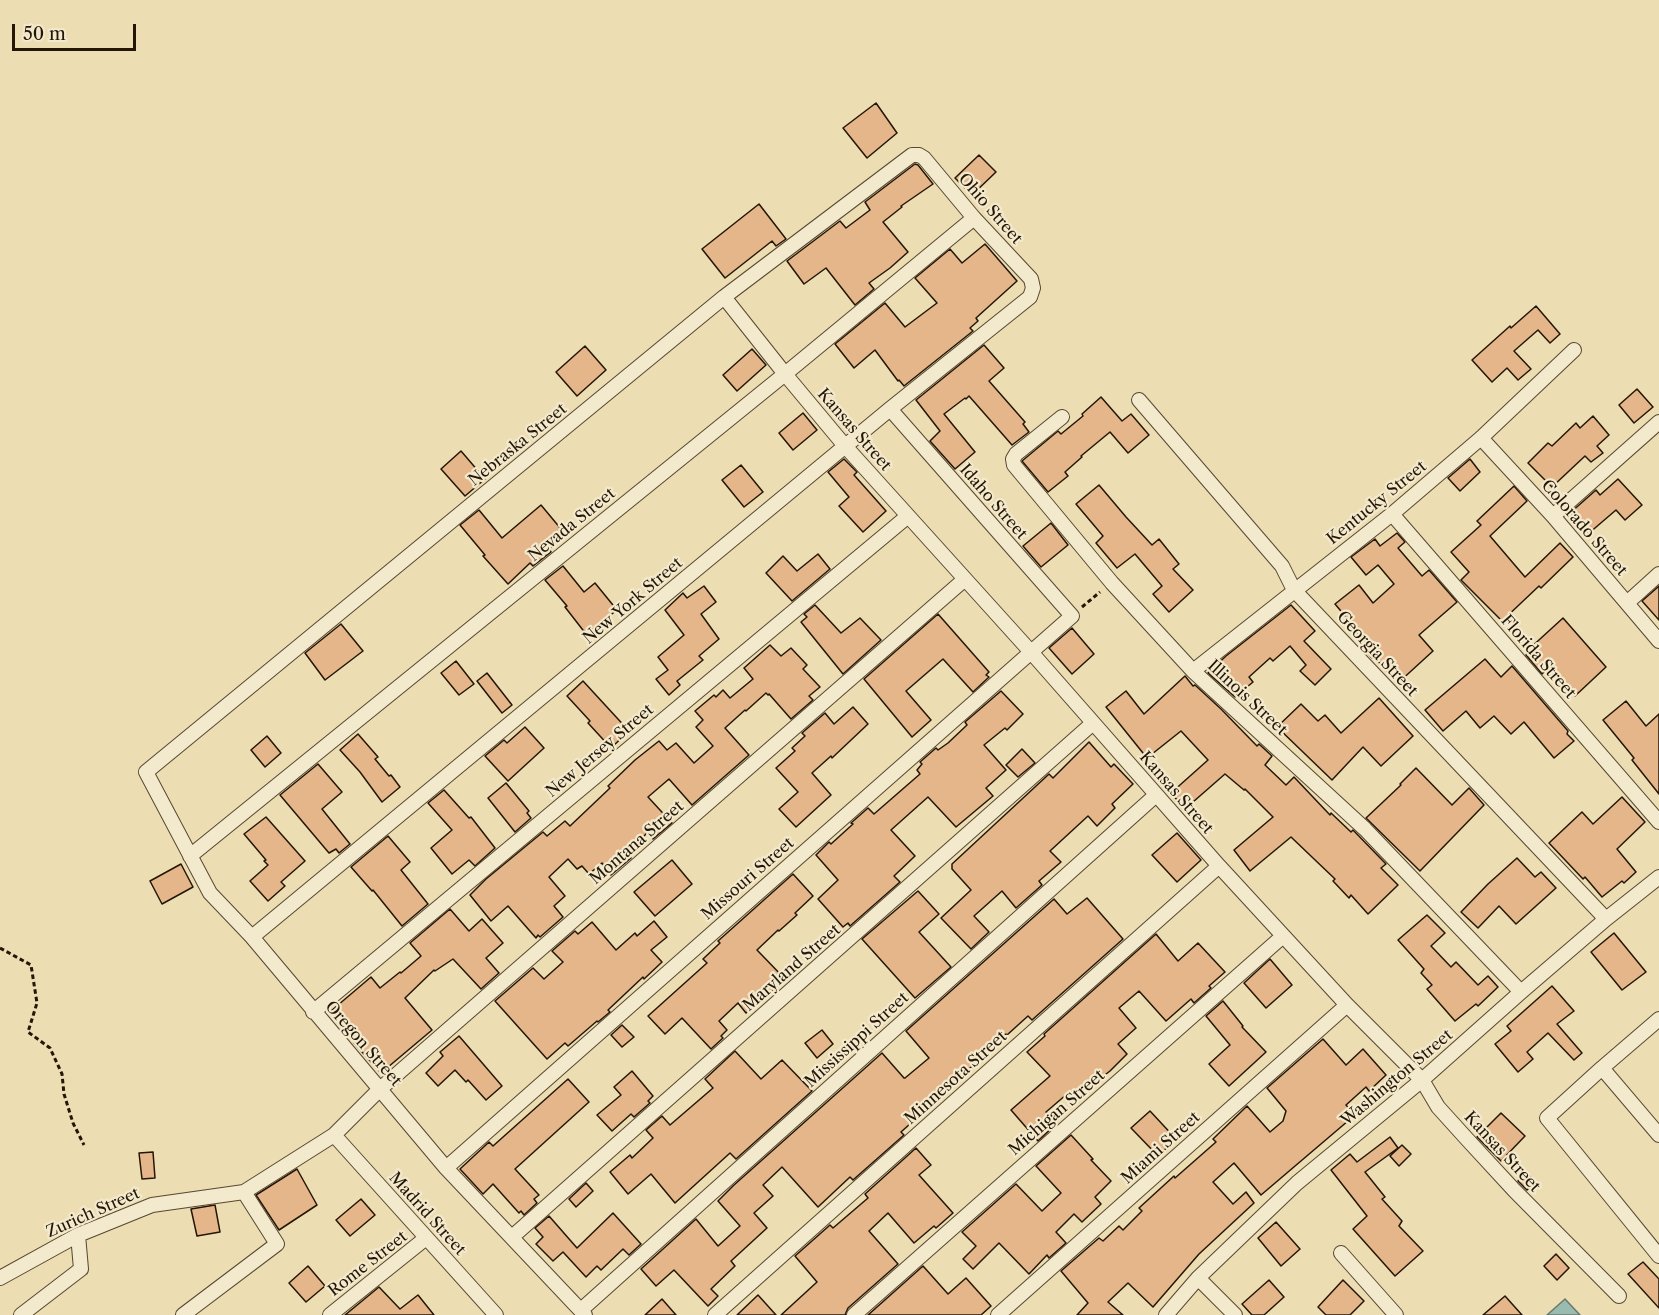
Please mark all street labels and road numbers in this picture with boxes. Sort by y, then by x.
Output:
street label: Ohio Street [954,170,1026,248]
street label: Kansas Street [813,385,895,475]
street label: Nebraska Street [465,400,571,490]
street label: Kentucky Street [1323,457,1431,549]
street label: Idaho Street [955,460,1031,544]
street label: Colorado Street [1537,476,1631,580]
street label: Nevada Street [525,484,619,566]
street label: New York Street [579,554,687,648]
street label: Georgia Street [1333,607,1421,701]
street label: Florida Street [1497,611,1579,703]
street label: Illinois Street [1203,656,1291,740]
street label: New Jersey Street [542,700,658,802]
street label: Kansas Street [1135,748,1217,838]
street label: Montana Street [586,797,688,889]
street label: Missouri Street [698,834,798,924]
street label: Maryland Street [739,921,845,1015]
street label: Mississippi Street [801,988,913,1092]
street label: Oregon Street [321,997,405,1091]
street label: Washington Street [1337,1026,1457,1130]
street label: Minnesota Street [901,1027,1011,1129]
street label: Michigan Street [1005,1066,1109,1160]
street label: Miami Street [1118,1108,1204,1188]
street label: Kansas Street [1460,1108,1544,1196]
street label: Madrid Street [385,1168,469,1260]
street label: Zurich Street [43,1184,143,1242]
street label: Rome Street [325,1227,411,1301]

